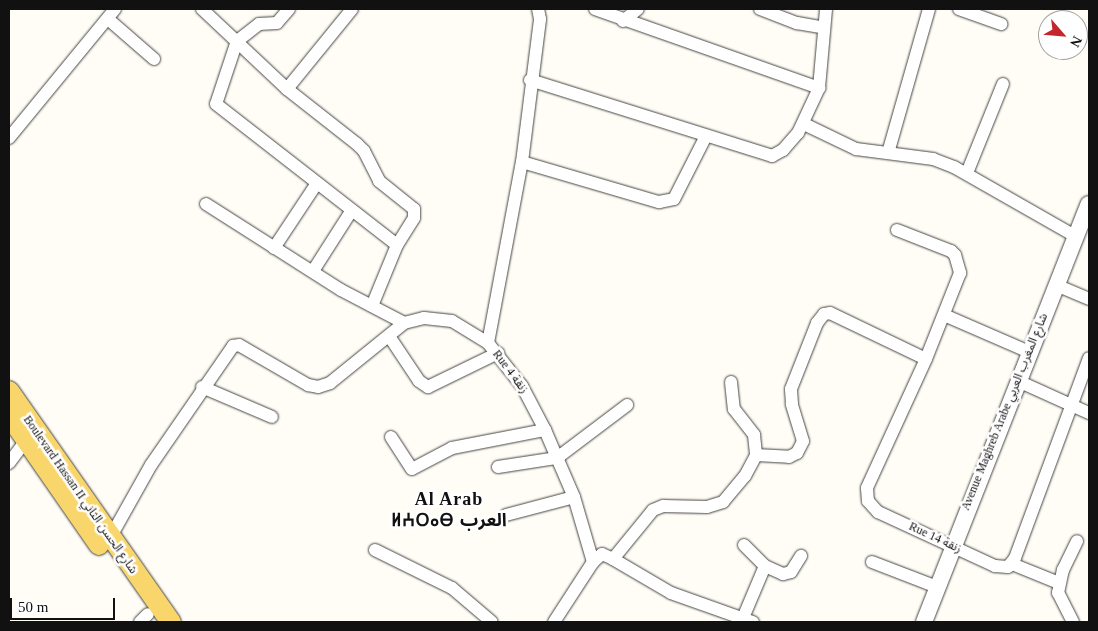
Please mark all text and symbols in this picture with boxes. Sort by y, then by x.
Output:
north arrow [1038,10,1088,60]
text: N [1067,34,1085,49]
street label: Avenue Maghreb Arabe شارع المغرب العربي [959,311,1051,513]
street label: Rue 4 زنقة [489,348,531,396]
street label: Boulevard Hassan II شارع الحسن الثاني [20,413,140,577]
district label: Al Arab ⵍⵄⵔⴰⴱ العرب [394,489,504,532]
street label: Rue 14 زنقة [906,520,964,556]
scale bar [12,588,118,620]
text: 50 m [18,599,48,615]

